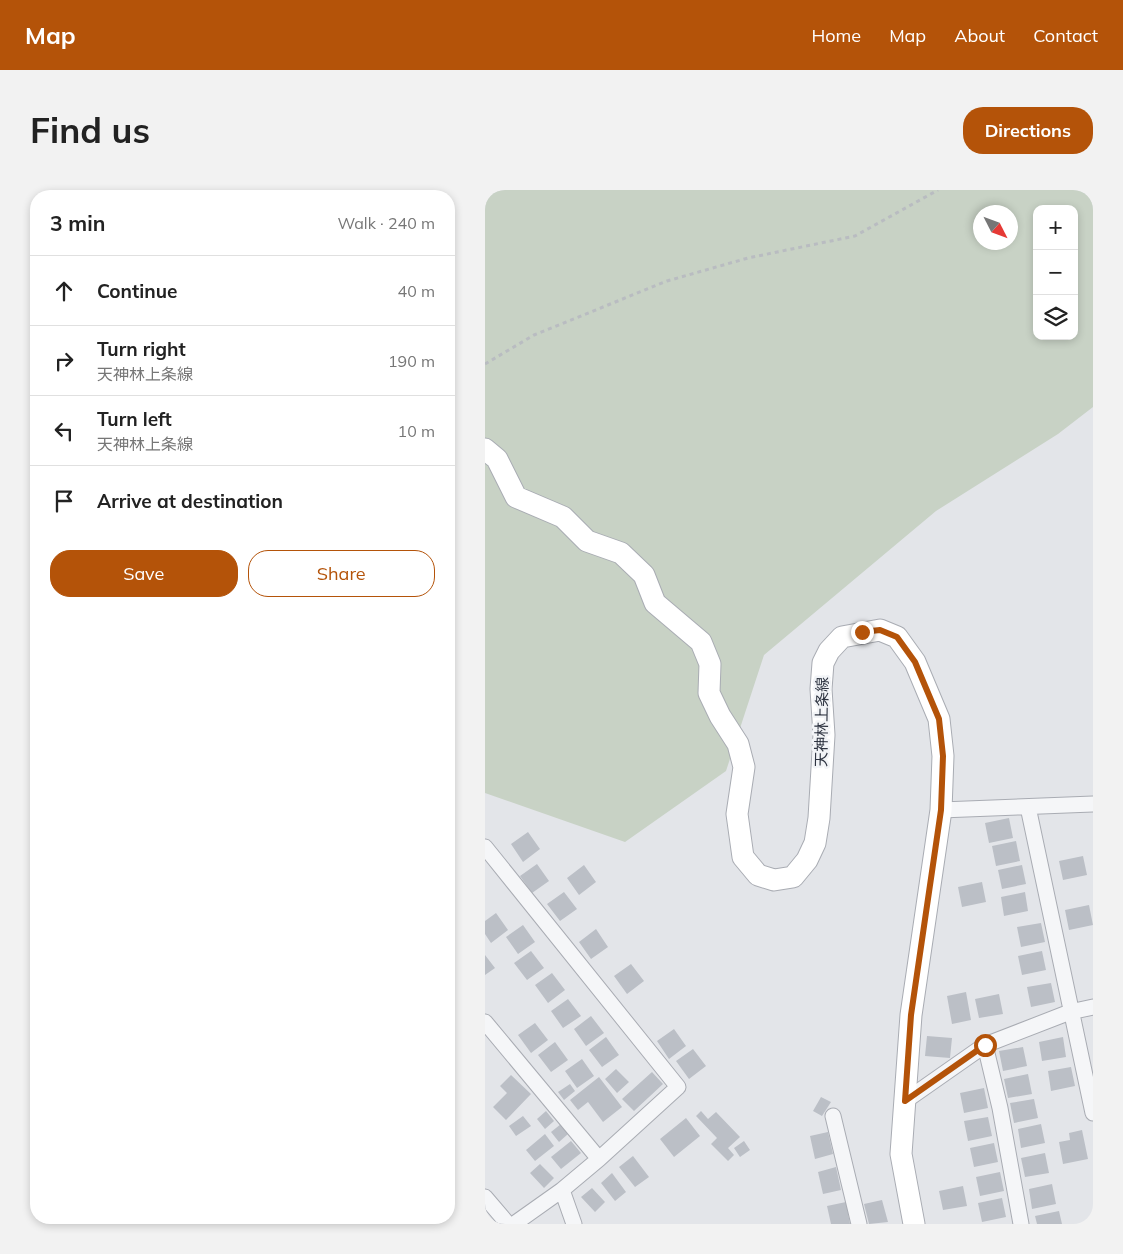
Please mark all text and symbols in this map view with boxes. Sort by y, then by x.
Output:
text: Map [25,20,76,50]
text: Home [811,24,861,47]
text: Map [889,24,926,47]
text: About [954,24,1005,47]
text: Contact [1033,24,1098,47]
button: Directions [963,107,1093,154]
text: Find us [30,108,150,152]
north arrow [973,205,1018,250]
map controls [1033,205,1078,340]
button: + [1033,205,1078,250]
text: 3 min [50,210,105,236]
text: Walk · 240 m [337,213,435,233]
button: − [1033,250,1078,295]
icon: ahead [50,277,78,305]
text: Continue [97,279,177,303]
text: 40 m [398,281,435,301]
button: layers [1033,295,1078,340]
text: Turn right [97,337,186,361]
icon: right [50,347,78,375]
text: 190 m [388,351,435,371]
text: 天神林上条線 [97,364,193,384]
text: Turn left [97,407,172,431]
icon: left [50,417,78,445]
text: 10 m [398,421,435,441]
text: 天神林上条線 [97,434,193,454]
icon: arrive [50,487,78,515]
text: Arrive at destination [97,489,283,513]
button: Save [50,550,238,597]
button: Share [248,550,435,597]
route end [851,621,874,644]
street label: 天神林上条線 [811,677,832,767]
route start [974,1034,997,1057]

